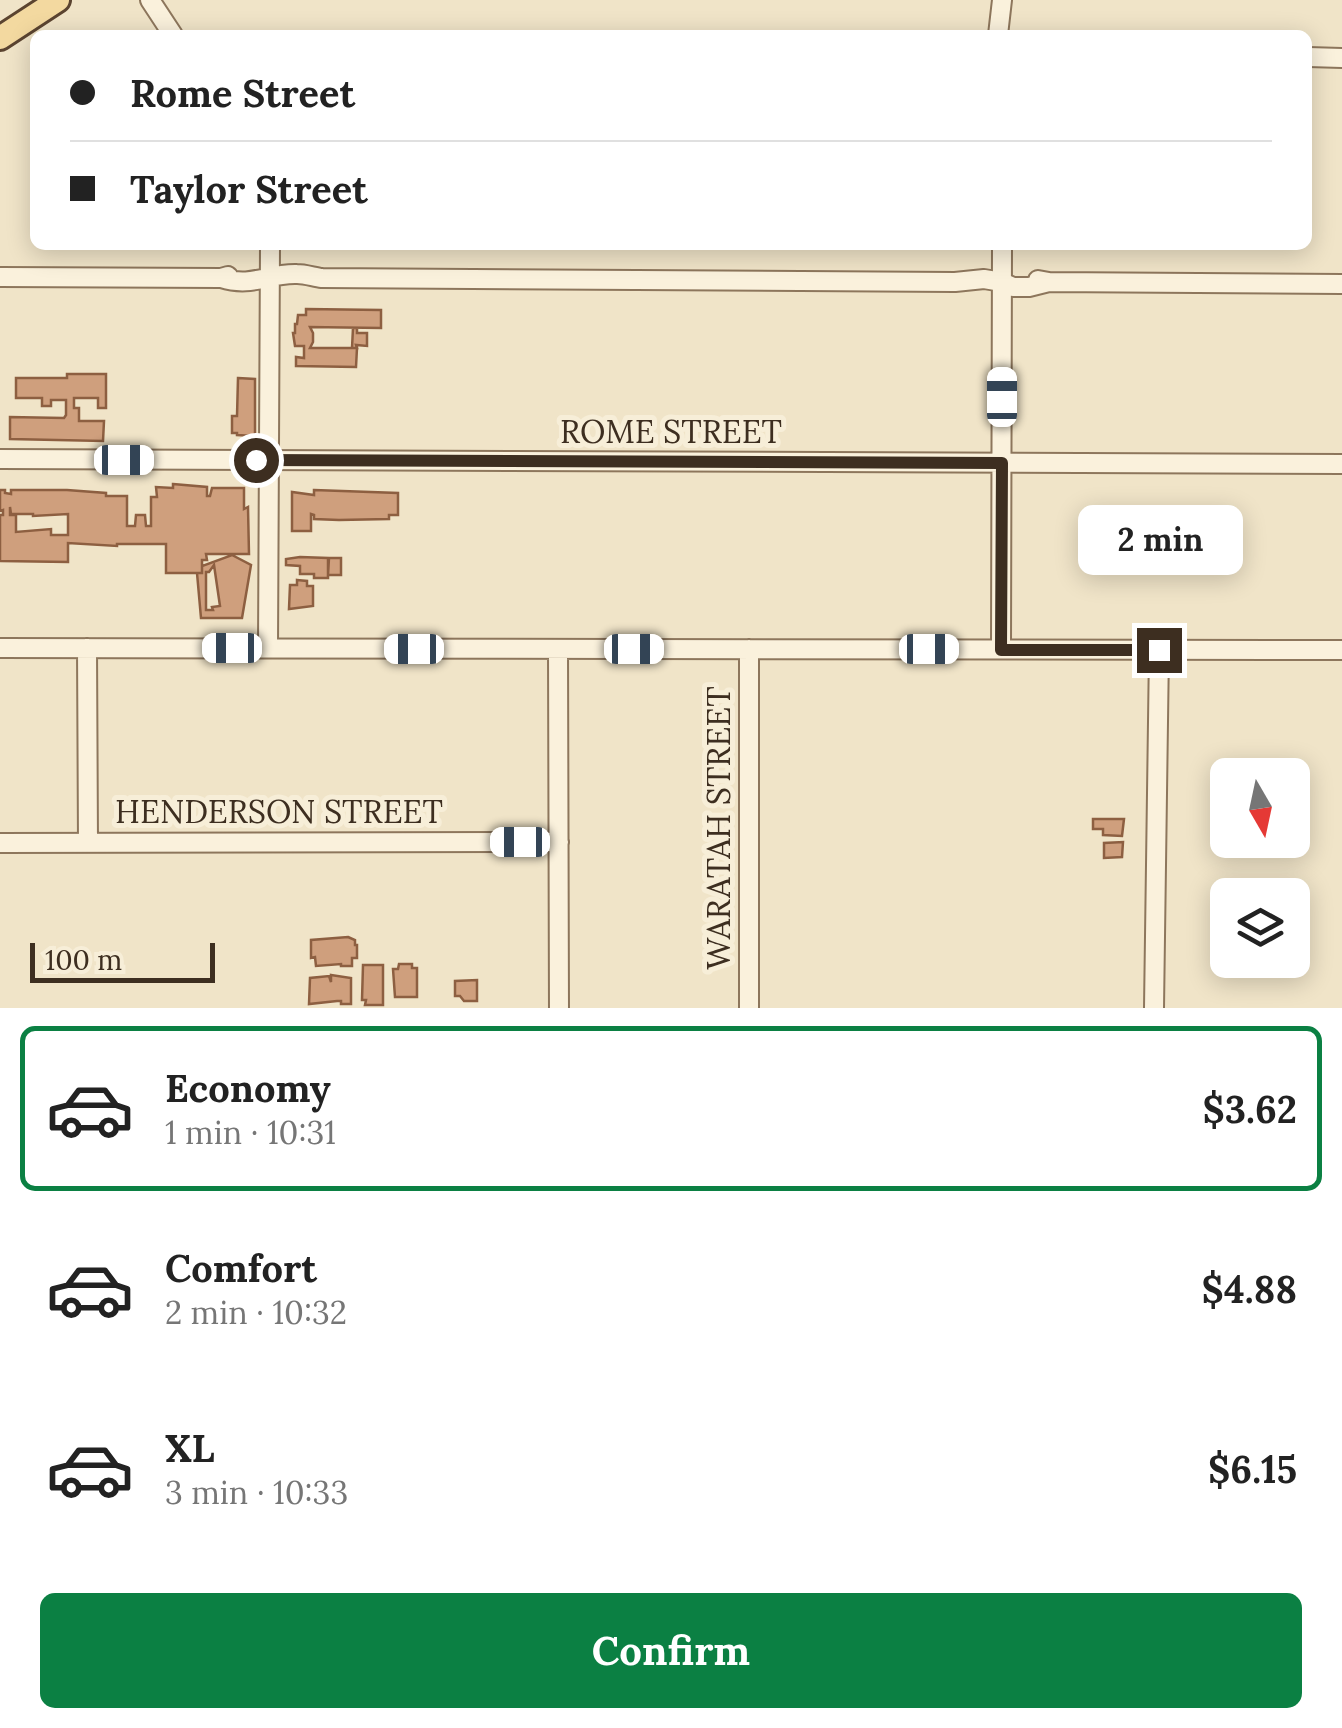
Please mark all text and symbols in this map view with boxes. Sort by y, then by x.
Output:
text: Rome Street [130,69,355,117]
text: Taylor Street [130,165,368,213]
car [987,367,1017,427]
street label: ROME STREET [560,411,782,452]
route start [234,438,279,483]
car [94,445,154,475]
callout: 2 min [1076,505,1242,575]
text: 2 min [1118,519,1203,560]
route end [1137,628,1182,673]
car [202,633,262,663]
car [384,634,444,664]
car [604,634,664,664]
car [899,634,959,664]
street label: WARATAH STREET [698,686,739,970]
north arrow [1210,758,1310,858]
map controls [1210,758,1310,978]
street label: HENDERSON STREET [115,791,443,832]
car [490,827,550,857]
button: layers [1210,878,1310,978]
scale bar [30,938,215,983]
text: 100 m [45,942,122,978]
icon: car [45,1064,135,1154]
text: Economy [165,1064,331,1112]
text: $3.62 [1202,1085,1297,1133]
text: 1 min · 10:31 [165,1112,336,1153]
icon: car [45,1244,135,1334]
text: Comfort [165,1244,317,1292]
text: $4.88 [1202,1265,1297,1313]
text: 2 min · 10:32 [165,1292,347,1333]
icon: car [45,1424,135,1514]
text: XL [165,1424,215,1472]
text: $6.15 [1208,1445,1297,1493]
text: 3 min · 10:33 [165,1472,348,1513]
button: Confirm [40,1593,1302,1708]

